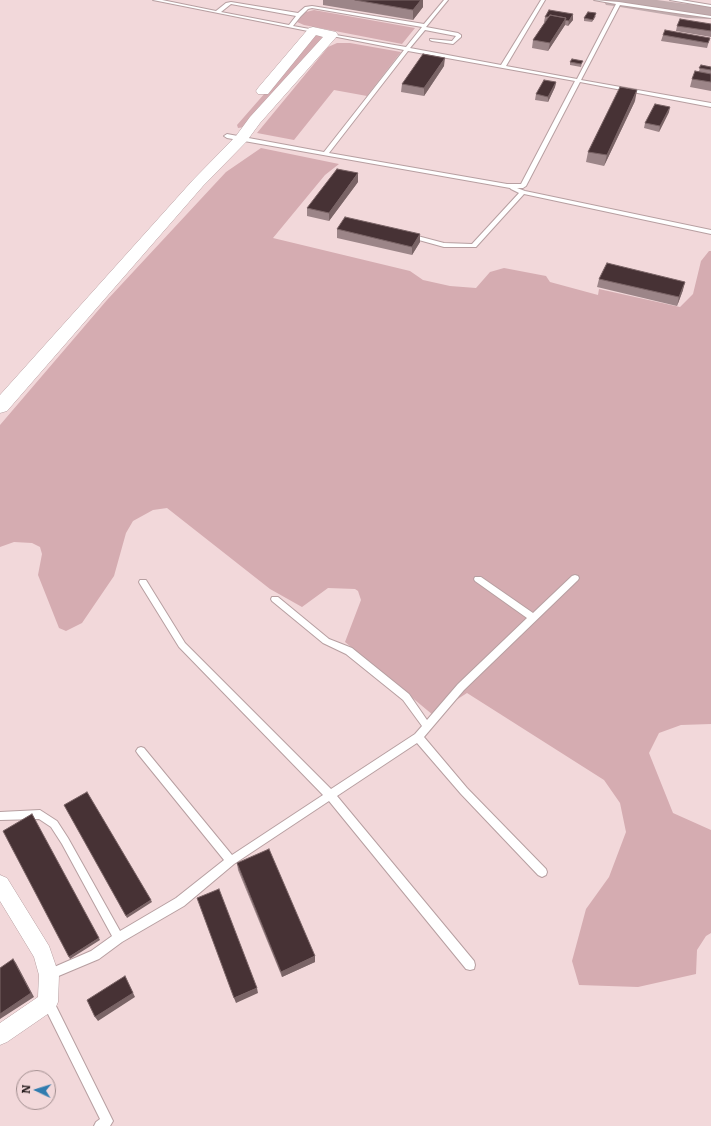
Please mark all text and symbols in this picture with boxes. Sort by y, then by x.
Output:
north arrow [16,1070,56,1110]
text: N [17,1084,33,1094]

